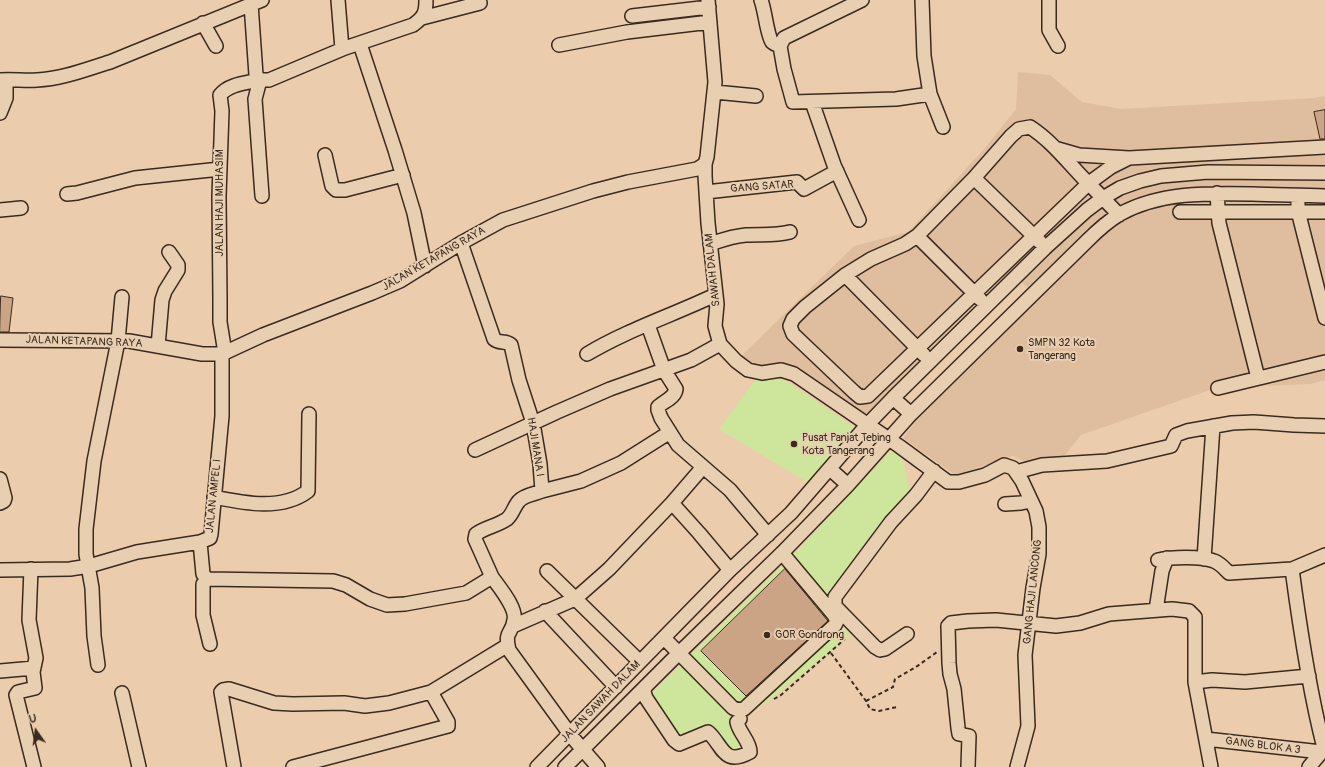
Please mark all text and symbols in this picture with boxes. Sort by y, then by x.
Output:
street label: JALAN HAJI MUHASIM [213,149,227,257]
street label: GANG SATAR [730,178,794,196]
street label: JALAN KETAPANG RAYA [380,224,488,294]
street label: SAWAH DALAM [703,233,723,307]
street label: JALAN KETAPANG RAYA [25,333,143,351]
place label: SMPN 32 Kota Tangerang [1028,336,1095,362]
marker: SMPN 32 Kota Tangerang [1015,344,1025,354]
street label: HAJI MANA I [524,416,546,478]
place label: Pusat Panjat Tebing Kota Tangerang [802,431,891,457]
marker: Pusat Panjat Tebing Kota Tangerang [789,439,799,449]
street label: JALAN AMPEL I [204,458,224,534]
street label: GANG HAJI LANCONG [1021,539,1045,645]
place label: GOR Gondrong [775,628,844,642]
marker: GOR Gondrong [762,630,772,640]
street label: JALAN SAWAH DALAM [558,658,644,746]
north arrow [16,711,56,751]
text: U [28,712,38,726]
street label: GANG BLOK A 3 [1225,735,1301,757]

